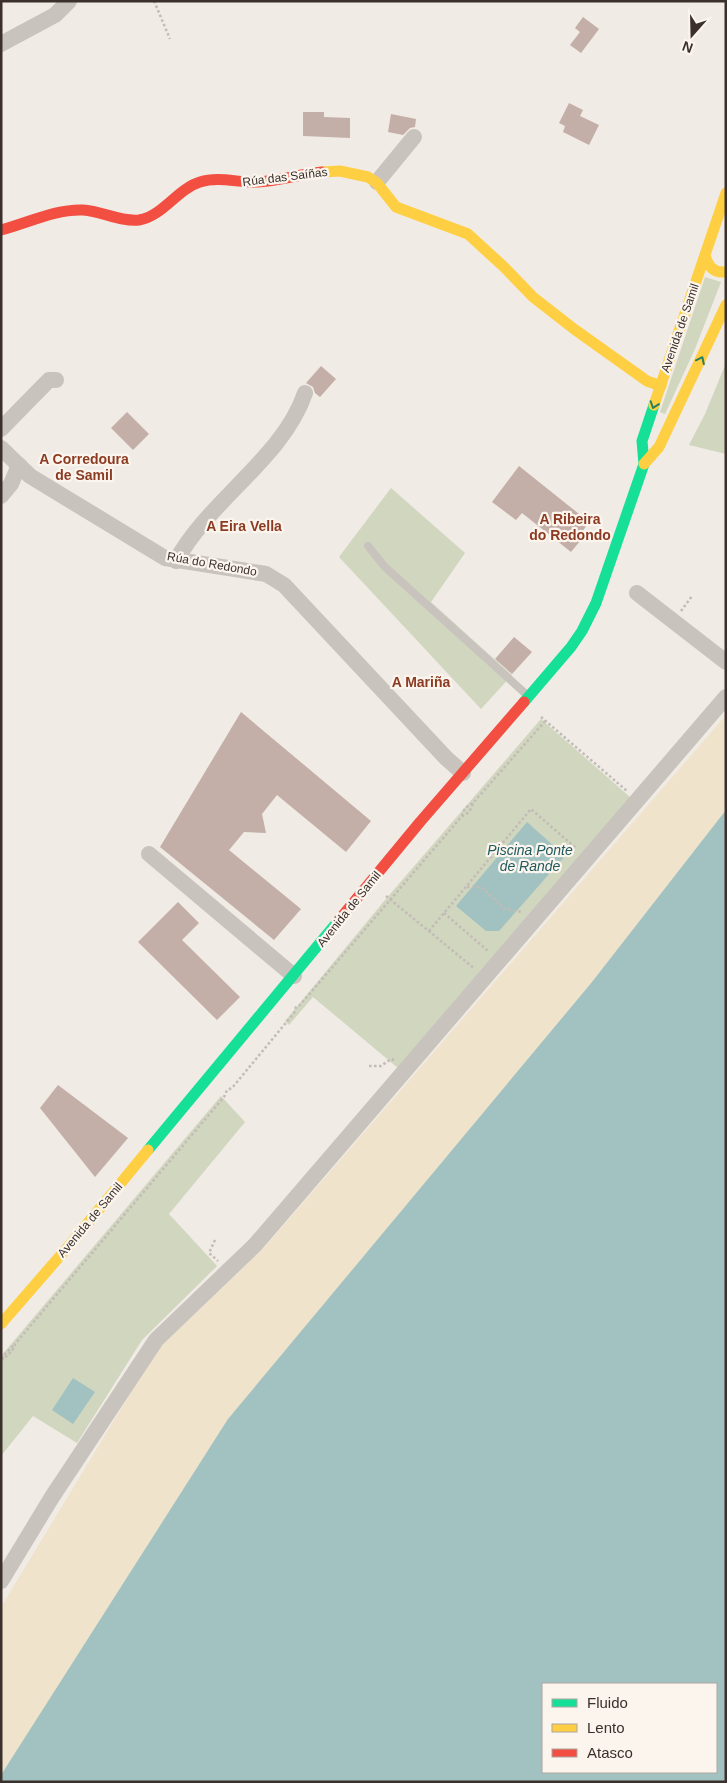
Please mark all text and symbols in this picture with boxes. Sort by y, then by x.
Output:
north arrow [667,10,717,60]
text: N [680,38,695,56]
street label: Rúa das Saíñas [242,165,328,189]
street label: Avenida de Samil [658,282,702,374]
one-way arrow [695,357,705,366]
one-way arrow [650,400,660,409]
district label: A Corredoura de Samil [39,451,129,483]
district label: A Ribeira do Redondo [529,511,611,543]
district label: A Eira Vella [206,518,282,534]
street label: Rúa do Redondo [166,549,258,579]
district label: A Mariña [392,674,451,690]
water label: Piscina Ponte de Rande [487,842,573,874]
street label: Avenida de Samil [314,868,384,950]
street label: Avenida de Samil [55,1180,125,1260]
legend [542,1683,717,1773]
text: Fluido [587,1694,628,1711]
text: Lento [587,1719,625,1736]
text: Atasco [587,1744,633,1761]

